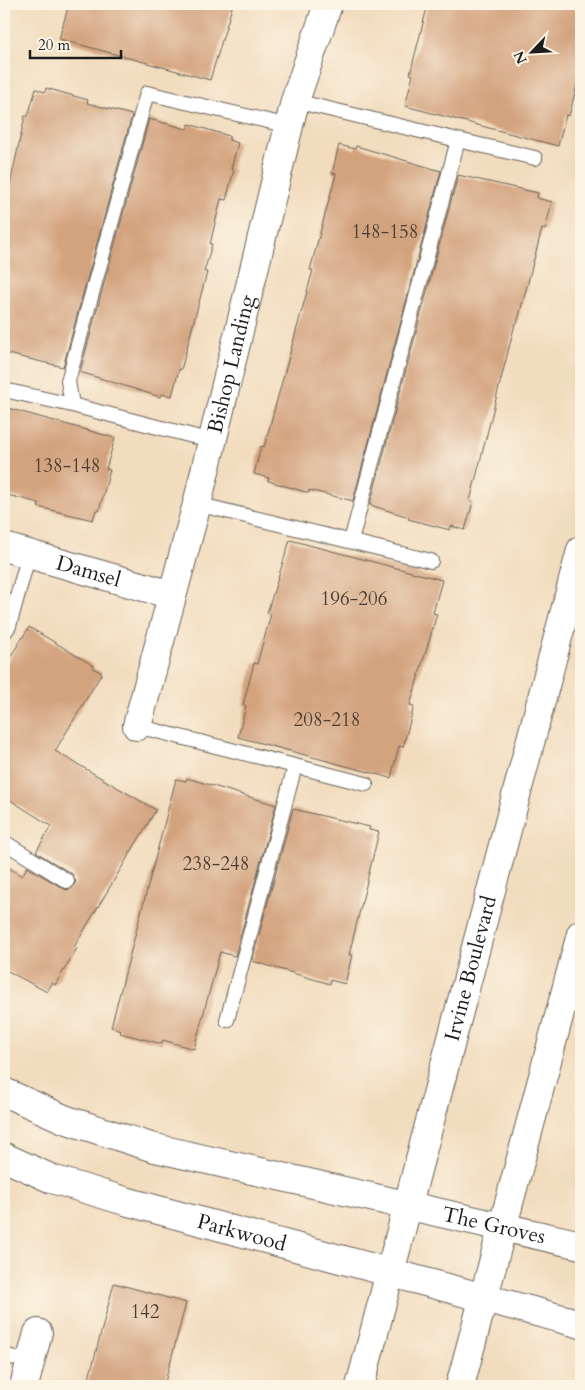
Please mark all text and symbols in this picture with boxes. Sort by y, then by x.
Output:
scale bar [30,28,121,60]
north arrow [508,28,558,78]
text: 20 m [38,35,70,55]
text: N [509,48,532,67]
house number: 148-158 [352,219,418,245]
street label: Bishop Landing [200,292,262,436]
house number: 138-148 [34,453,100,479]
street label: Damsel [53,548,124,594]
house number: 196-206 [321,586,387,612]
house number: 208-218 [294,707,360,733]
house number: 238-248 [183,851,249,877]
street label: Irvine Boulevard [437,893,503,1044]
street label: The Groves [440,1199,548,1251]
street label: Parkwood [194,1207,290,1258]
house number: 142 [130,1299,160,1325]

